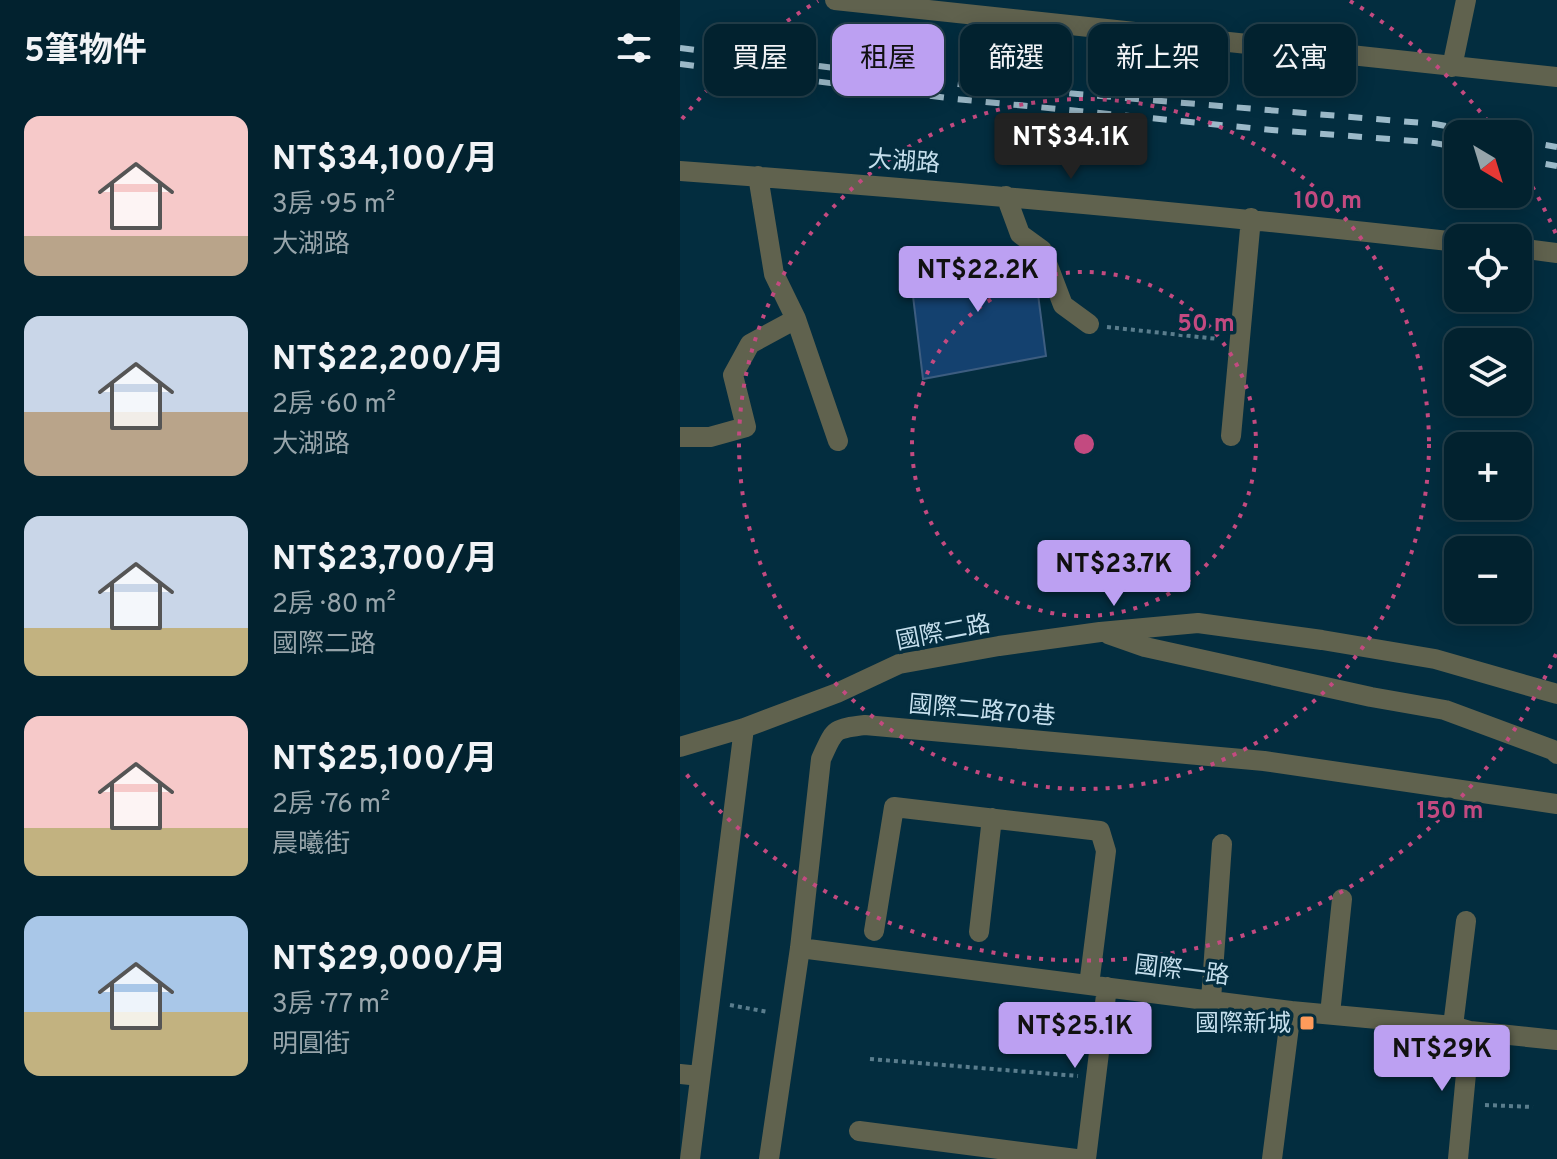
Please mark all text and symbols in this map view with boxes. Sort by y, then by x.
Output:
chip: 買屋 [704,24,816,96]
chip: 租屋 [832,24,944,96]
chip: 篩選 [960,24,1072,96]
chip: 新上架 [1088,24,1228,96]
chip: 公寓 [1244,24,1356,96]
icon: filters [612,26,656,70]
text: 5筆物件 [24,31,147,74]
pin: NT$34.1K [988,113,1154,181]
north arrow [1444,120,1532,208]
map controls [1444,120,1532,624]
text: NT$34.1K [1012,122,1130,155]
text: NT$34,100/月 [272,139,498,182]
street label: 大湖路 [867,146,941,180]
icon: home [88,148,184,244]
text: 100 m [1294,187,1362,217]
text: 3房 · 95 m² [272,189,395,222]
button: locate [1444,224,1532,312]
text: 大湖路 [272,229,350,262]
pin: NT$22.2K [895,246,1061,314]
text: NT$22.2K [917,255,1039,288]
text: 50 m [1177,310,1235,340]
button: layers [1444,328,1532,416]
text: NT$22,200/月 [272,339,505,382]
icon: home [88,348,184,444]
text: 2房 · 60 m² [272,389,396,422]
text: 大湖路 [272,429,350,462]
centre of rings [1070,430,1098,458]
button: + [1444,432,1532,520]
button: − [1444,536,1532,624]
text: NT$23,700/月 [272,539,498,582]
pin: NT$23.7K [1031,540,1197,608]
icon: home [88,548,184,644]
text: NT$23.7K [1055,549,1173,582]
text: 2房 · 80 m² [272,589,396,622]
street label: 國際二路 [893,610,993,658]
text: 國際二路 [272,629,376,662]
street label: 國際二路70巷 [907,691,1056,733]
text: NT$25,100/月 [272,739,498,782]
icon: home [88,748,184,844]
text: 2房 · 76 m² [272,789,390,822]
text: 150 m [1416,797,1484,827]
text: 晨曦街 [272,829,350,862]
text: NT$29,000/月 [272,939,507,982]
icon: home [88,948,184,1044]
street label: 國際一路 [1132,951,1231,993]
text: 3房 · 77 m² [272,989,389,1022]
pin: NT$25.1K [992,1002,1158,1070]
place label: 國際新城 [1195,1010,1291,1040]
text: NT$25.1K [1017,1011,1133,1044]
marker: 國際新城 [1298,1014,1316,1032]
pin: NT$29K [1377,1025,1507,1093]
text: 明圓街 [272,1029,350,1062]
text: NT$29K [1392,1034,1492,1067]

